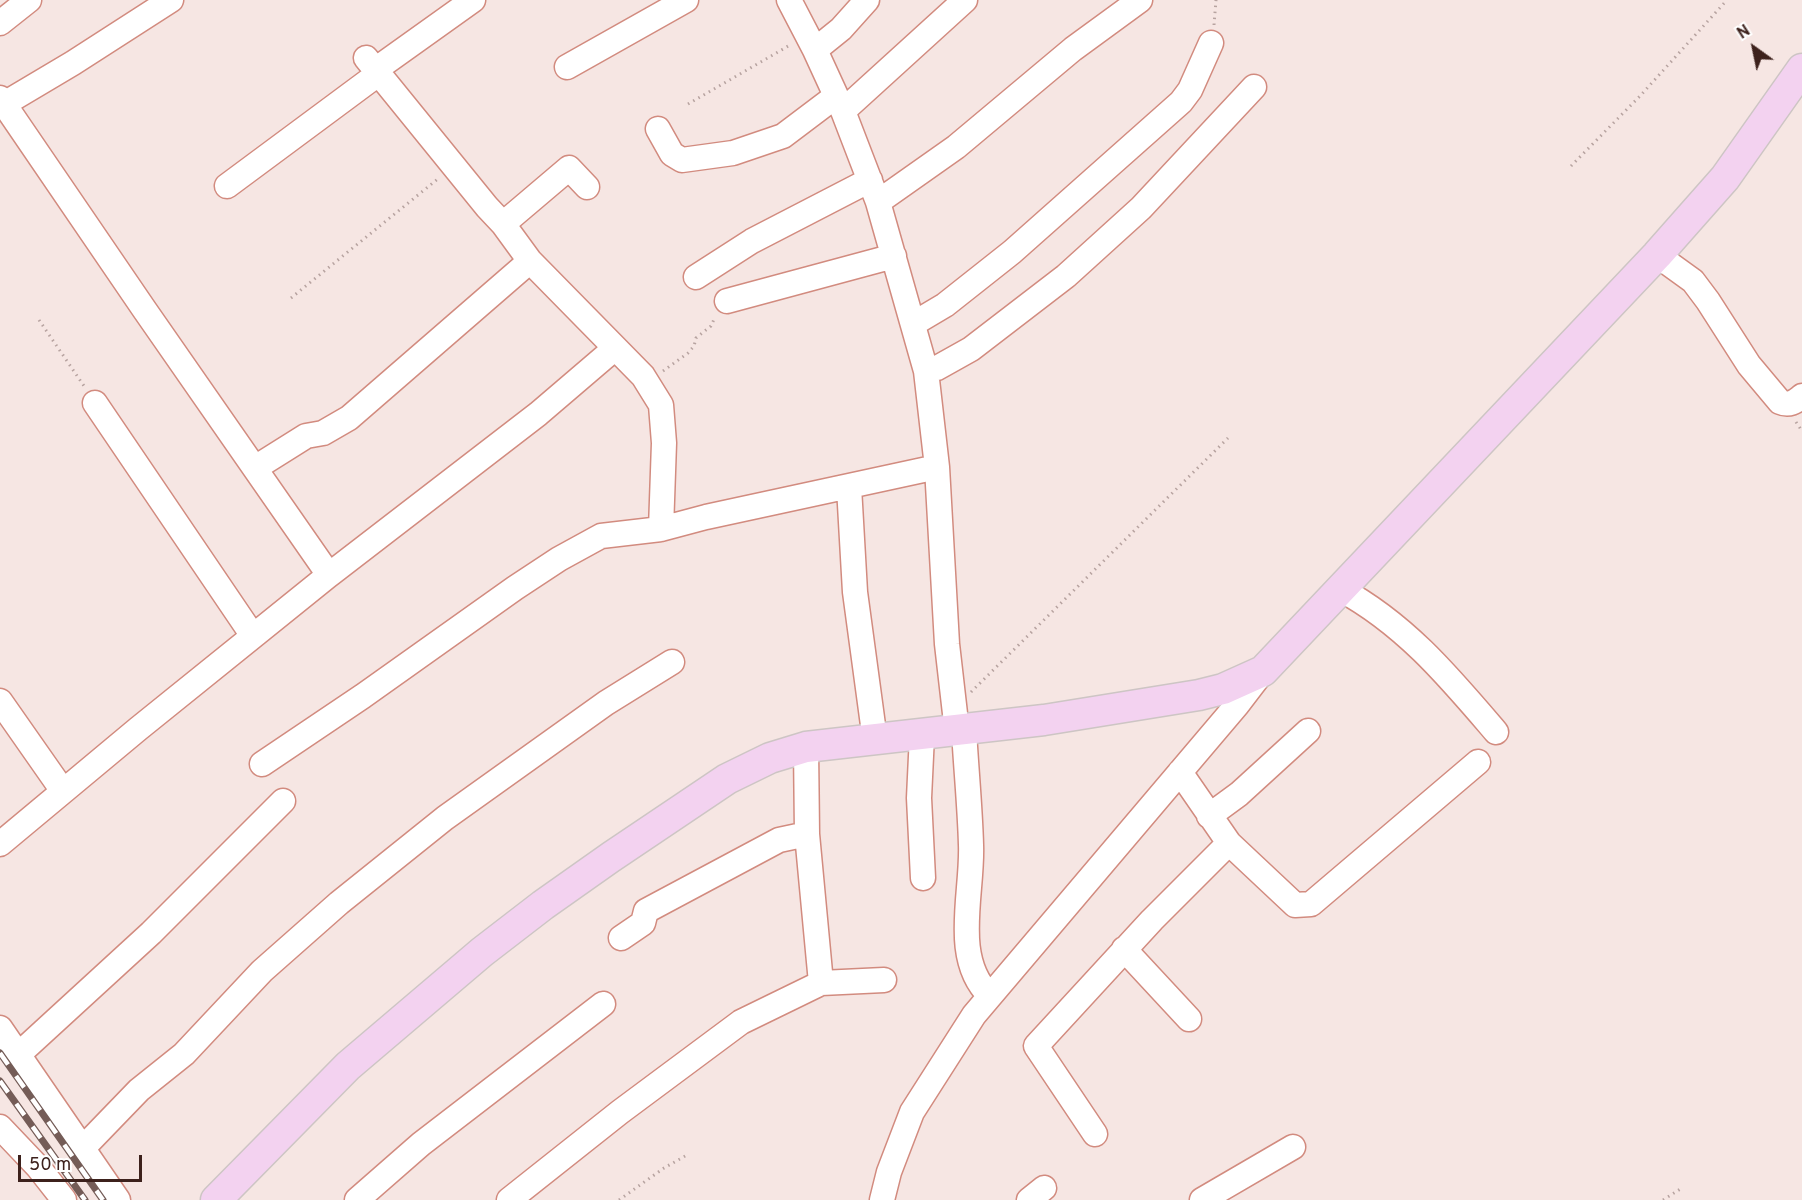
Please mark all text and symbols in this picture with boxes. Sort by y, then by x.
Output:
north arrow [1724,18,1784,78]
text: N [1734,21,1754,44]
scale bar [21,1143,146,1181]
text: 50 m [29,1154,71,1177]

